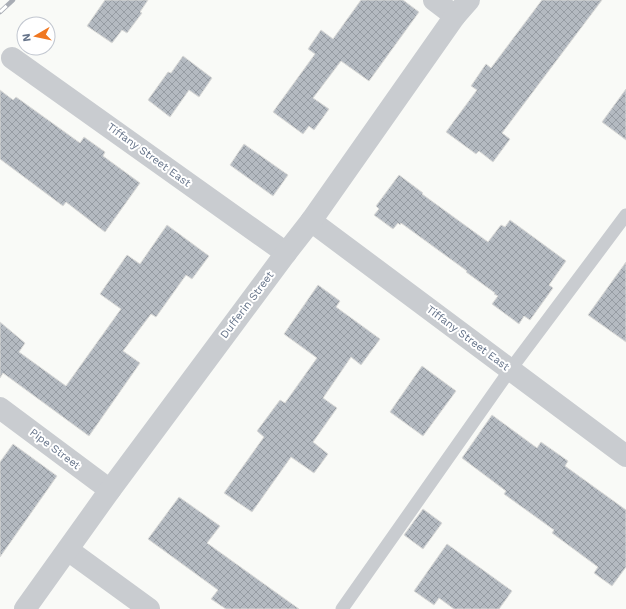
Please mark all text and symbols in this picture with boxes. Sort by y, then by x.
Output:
north arrow [16,16,56,56]
text: N [20,32,34,43]
street label: Tiffany Street East [105,120,194,190]
street label: Dufferin Street [218,269,277,341]
street label: Tiffany Street East [424,303,512,374]
street label: Pipe Street [27,426,83,472]

